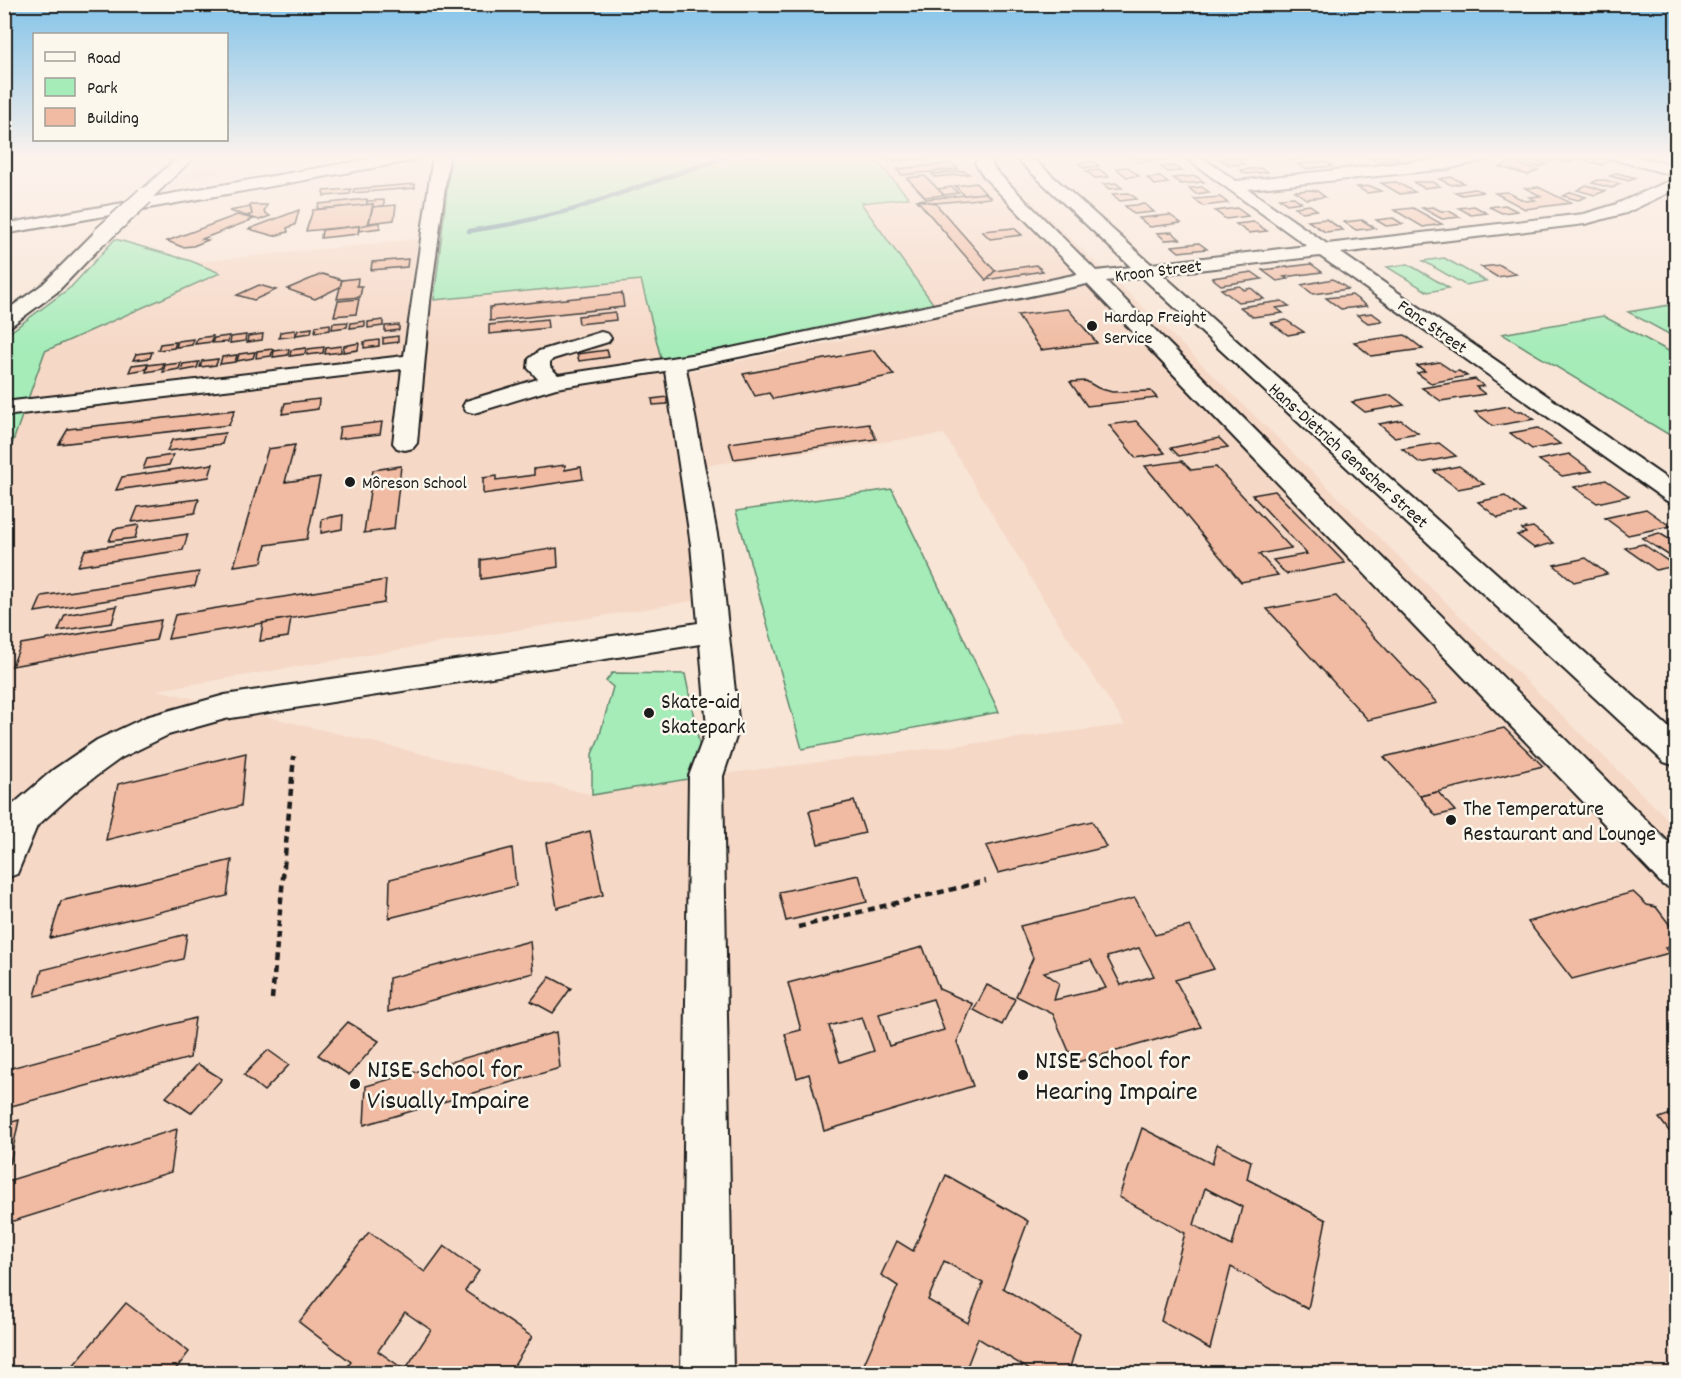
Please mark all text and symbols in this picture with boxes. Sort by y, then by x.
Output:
legend [33,33,228,141]
text: Road [87,47,121,72]
text: Park [87,77,118,102]
text: Building [87,107,139,132]
street label: Kroon Street [1114,255,1203,290]
street label: Fanc Street [1392,295,1472,361]
place label: Hardap Freight Service [1104,306,1207,352]
marker: Hardap Freight Service [1085,319,1099,333]
street label: Hans-Dietrich Genscher Street [1262,378,1433,536]
place label: Môreson School [362,472,468,497]
marker: Môreson School [343,475,357,489]
place label: Skate-aid Skatepark [661,688,745,744]
marker: Skate-aid Skatepark [642,706,656,720]
place label: The Temperature Restaurant and Lounge [1463,795,1656,851]
marker: The Temperature Restaurant and Lounge [1444,813,1458,827]
place label: NISE School for Hearing Impaire [1035,1043,1198,1113]
place label: NISE School for Visually Impaire [367,1052,529,1122]
marker: NISE School for Hearing Impaire [1016,1068,1030,1082]
marker: NISE School for Visually Impaire [348,1077,362,1091]

